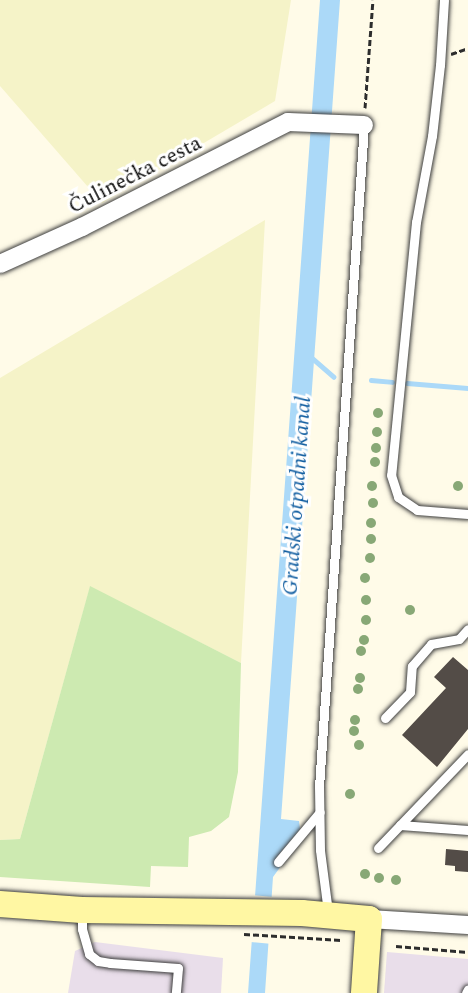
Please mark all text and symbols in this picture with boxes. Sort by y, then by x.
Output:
street label: Čulinečka cesta [64,131,206,219]
water label: Gradski otpadni kanal [277,396,317,596]

